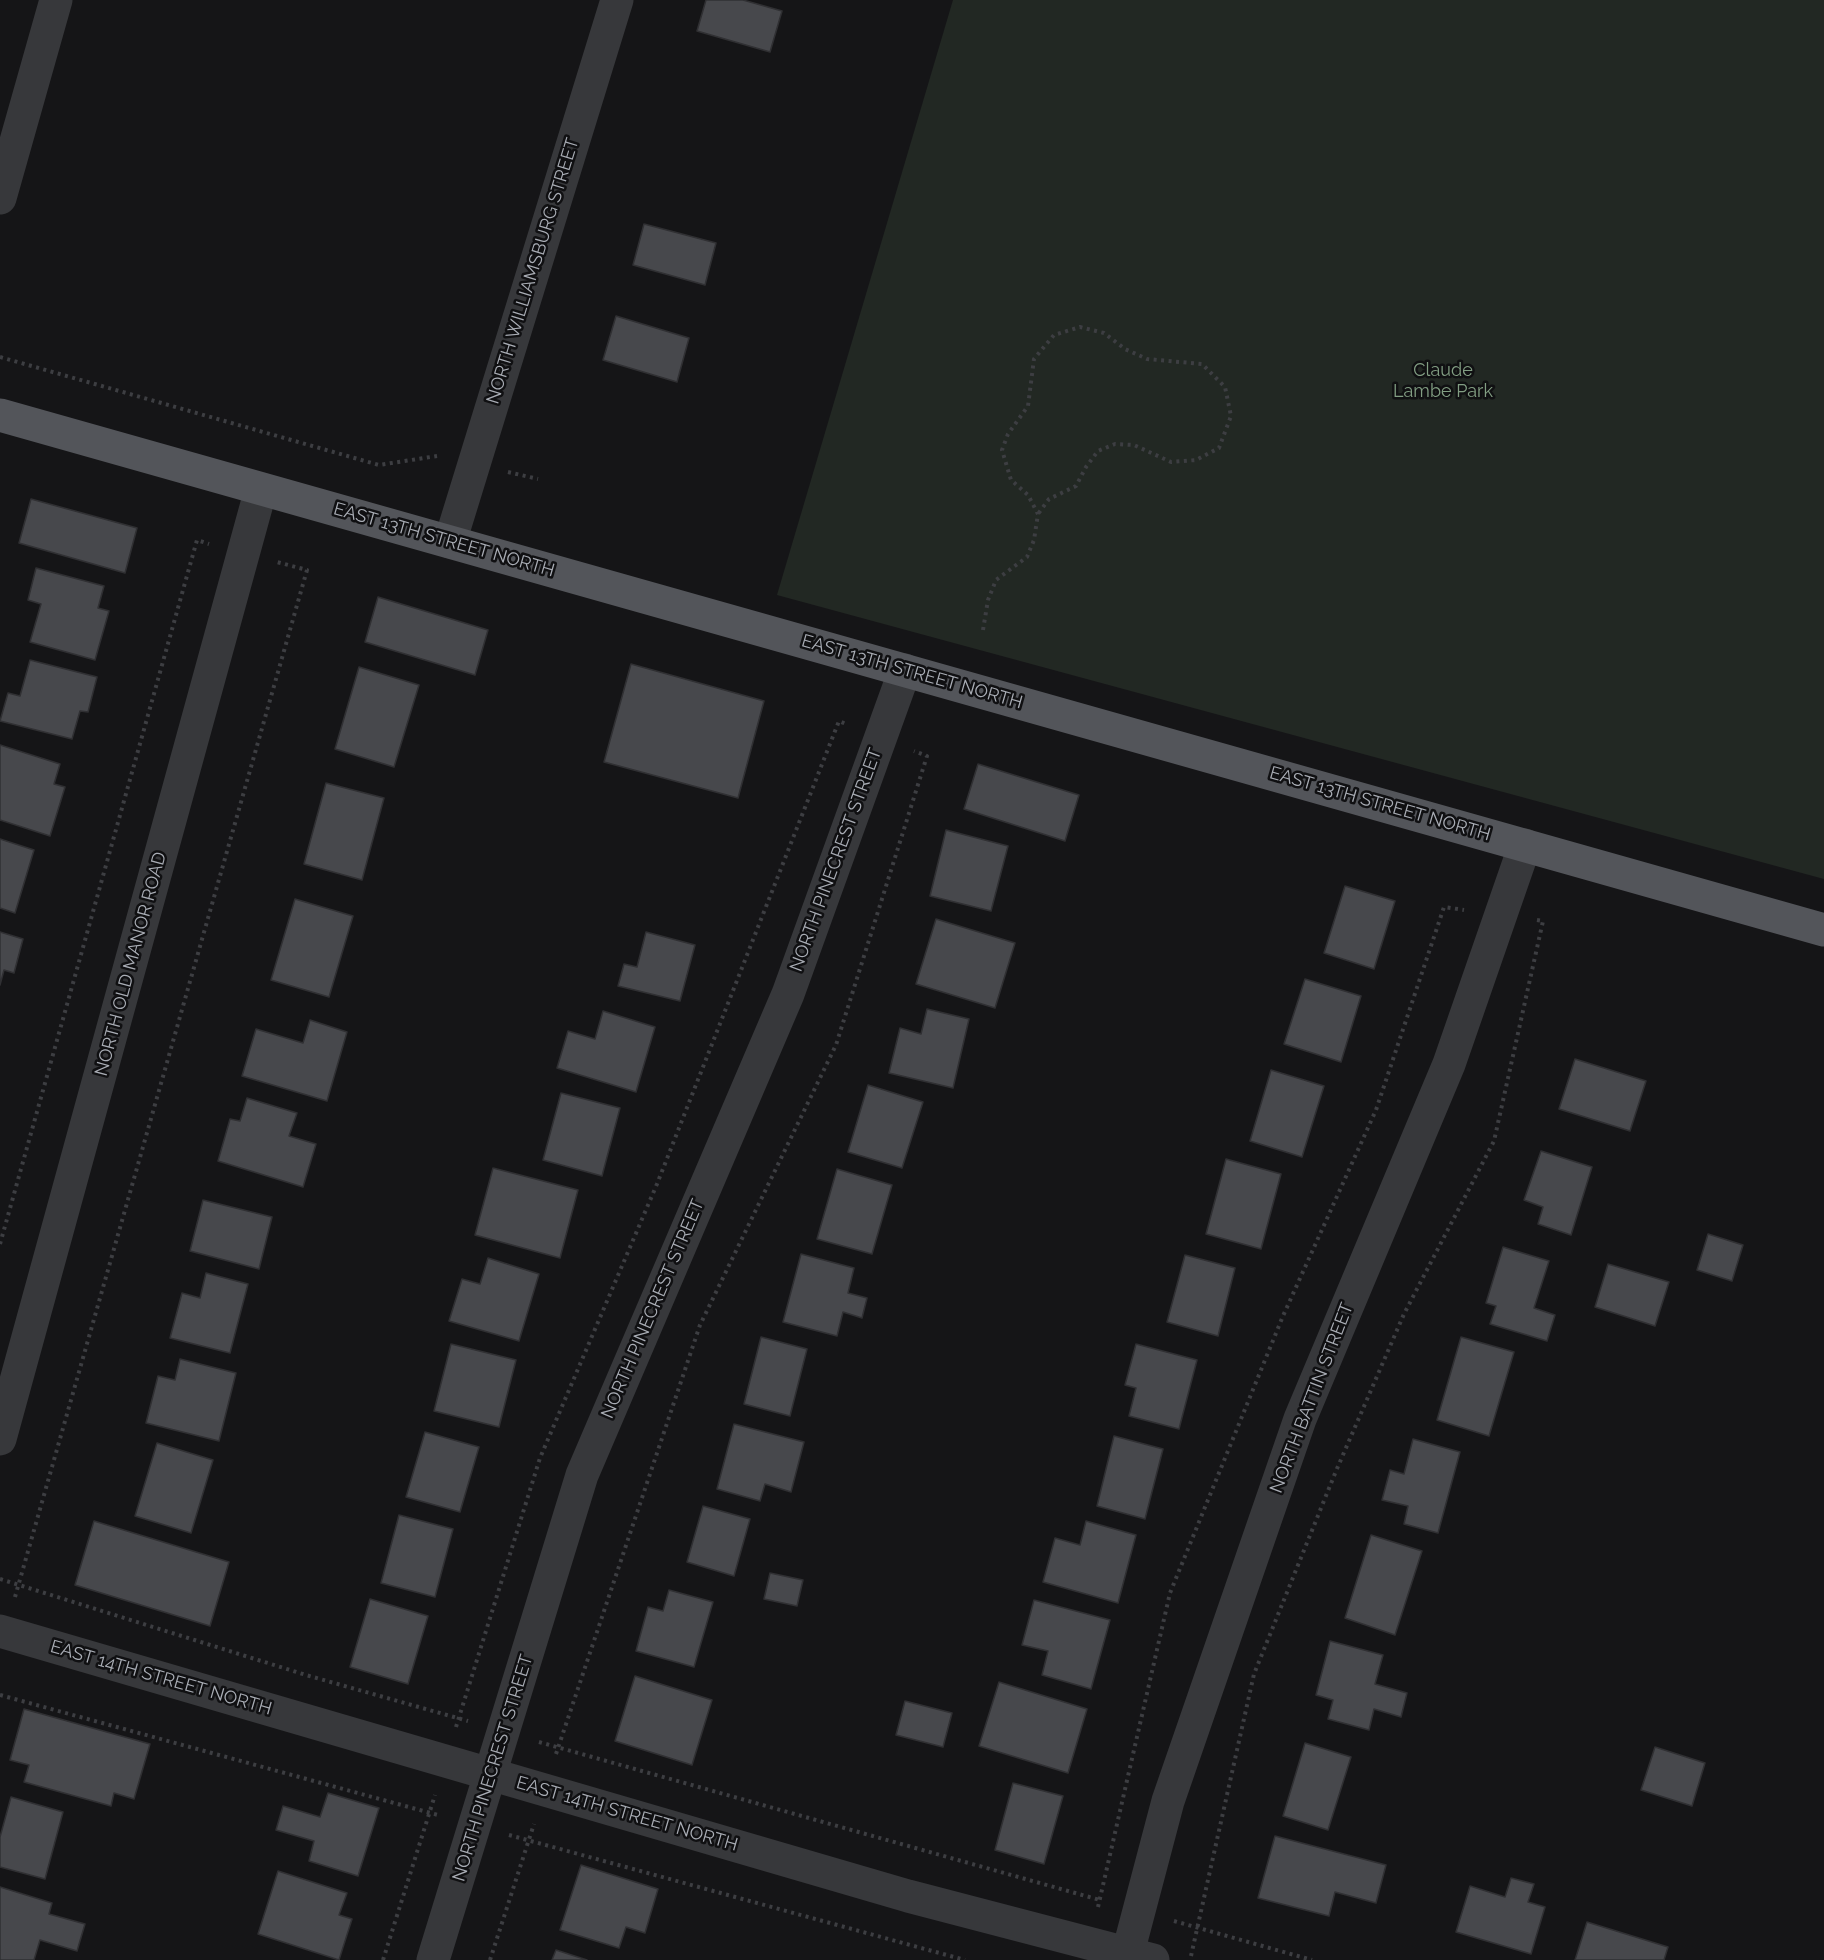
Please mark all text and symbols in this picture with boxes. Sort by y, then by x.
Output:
street label: NORTH WILLIAMSBURG STREET [482,135,584,407]
park label: Claude Lambe Park [1393,360,1493,403]
street label: EAST 13TH STREET NORTH [331,498,557,582]
street label: EAST 13TH STREET NORTH [799,630,1025,714]
street label: NORTH PINECREST STREET [785,745,887,975]
street label: EAST 13TH STREET NORTH [1267,762,1493,846]
street label: NORTH OLD MANOR ROAD [91,850,171,1078]
street label: NORTH PINECREST STREET [597,1196,709,1422]
street label: NORTH BATTIN STREET [1266,1300,1358,1496]
street label: EAST 14TH STREET NORTH [48,1636,274,1720]
street label: NORTH PINECREST STREET [448,1652,538,1884]
street label: EAST 14TH STREET NORTH [514,1772,740,1856]

